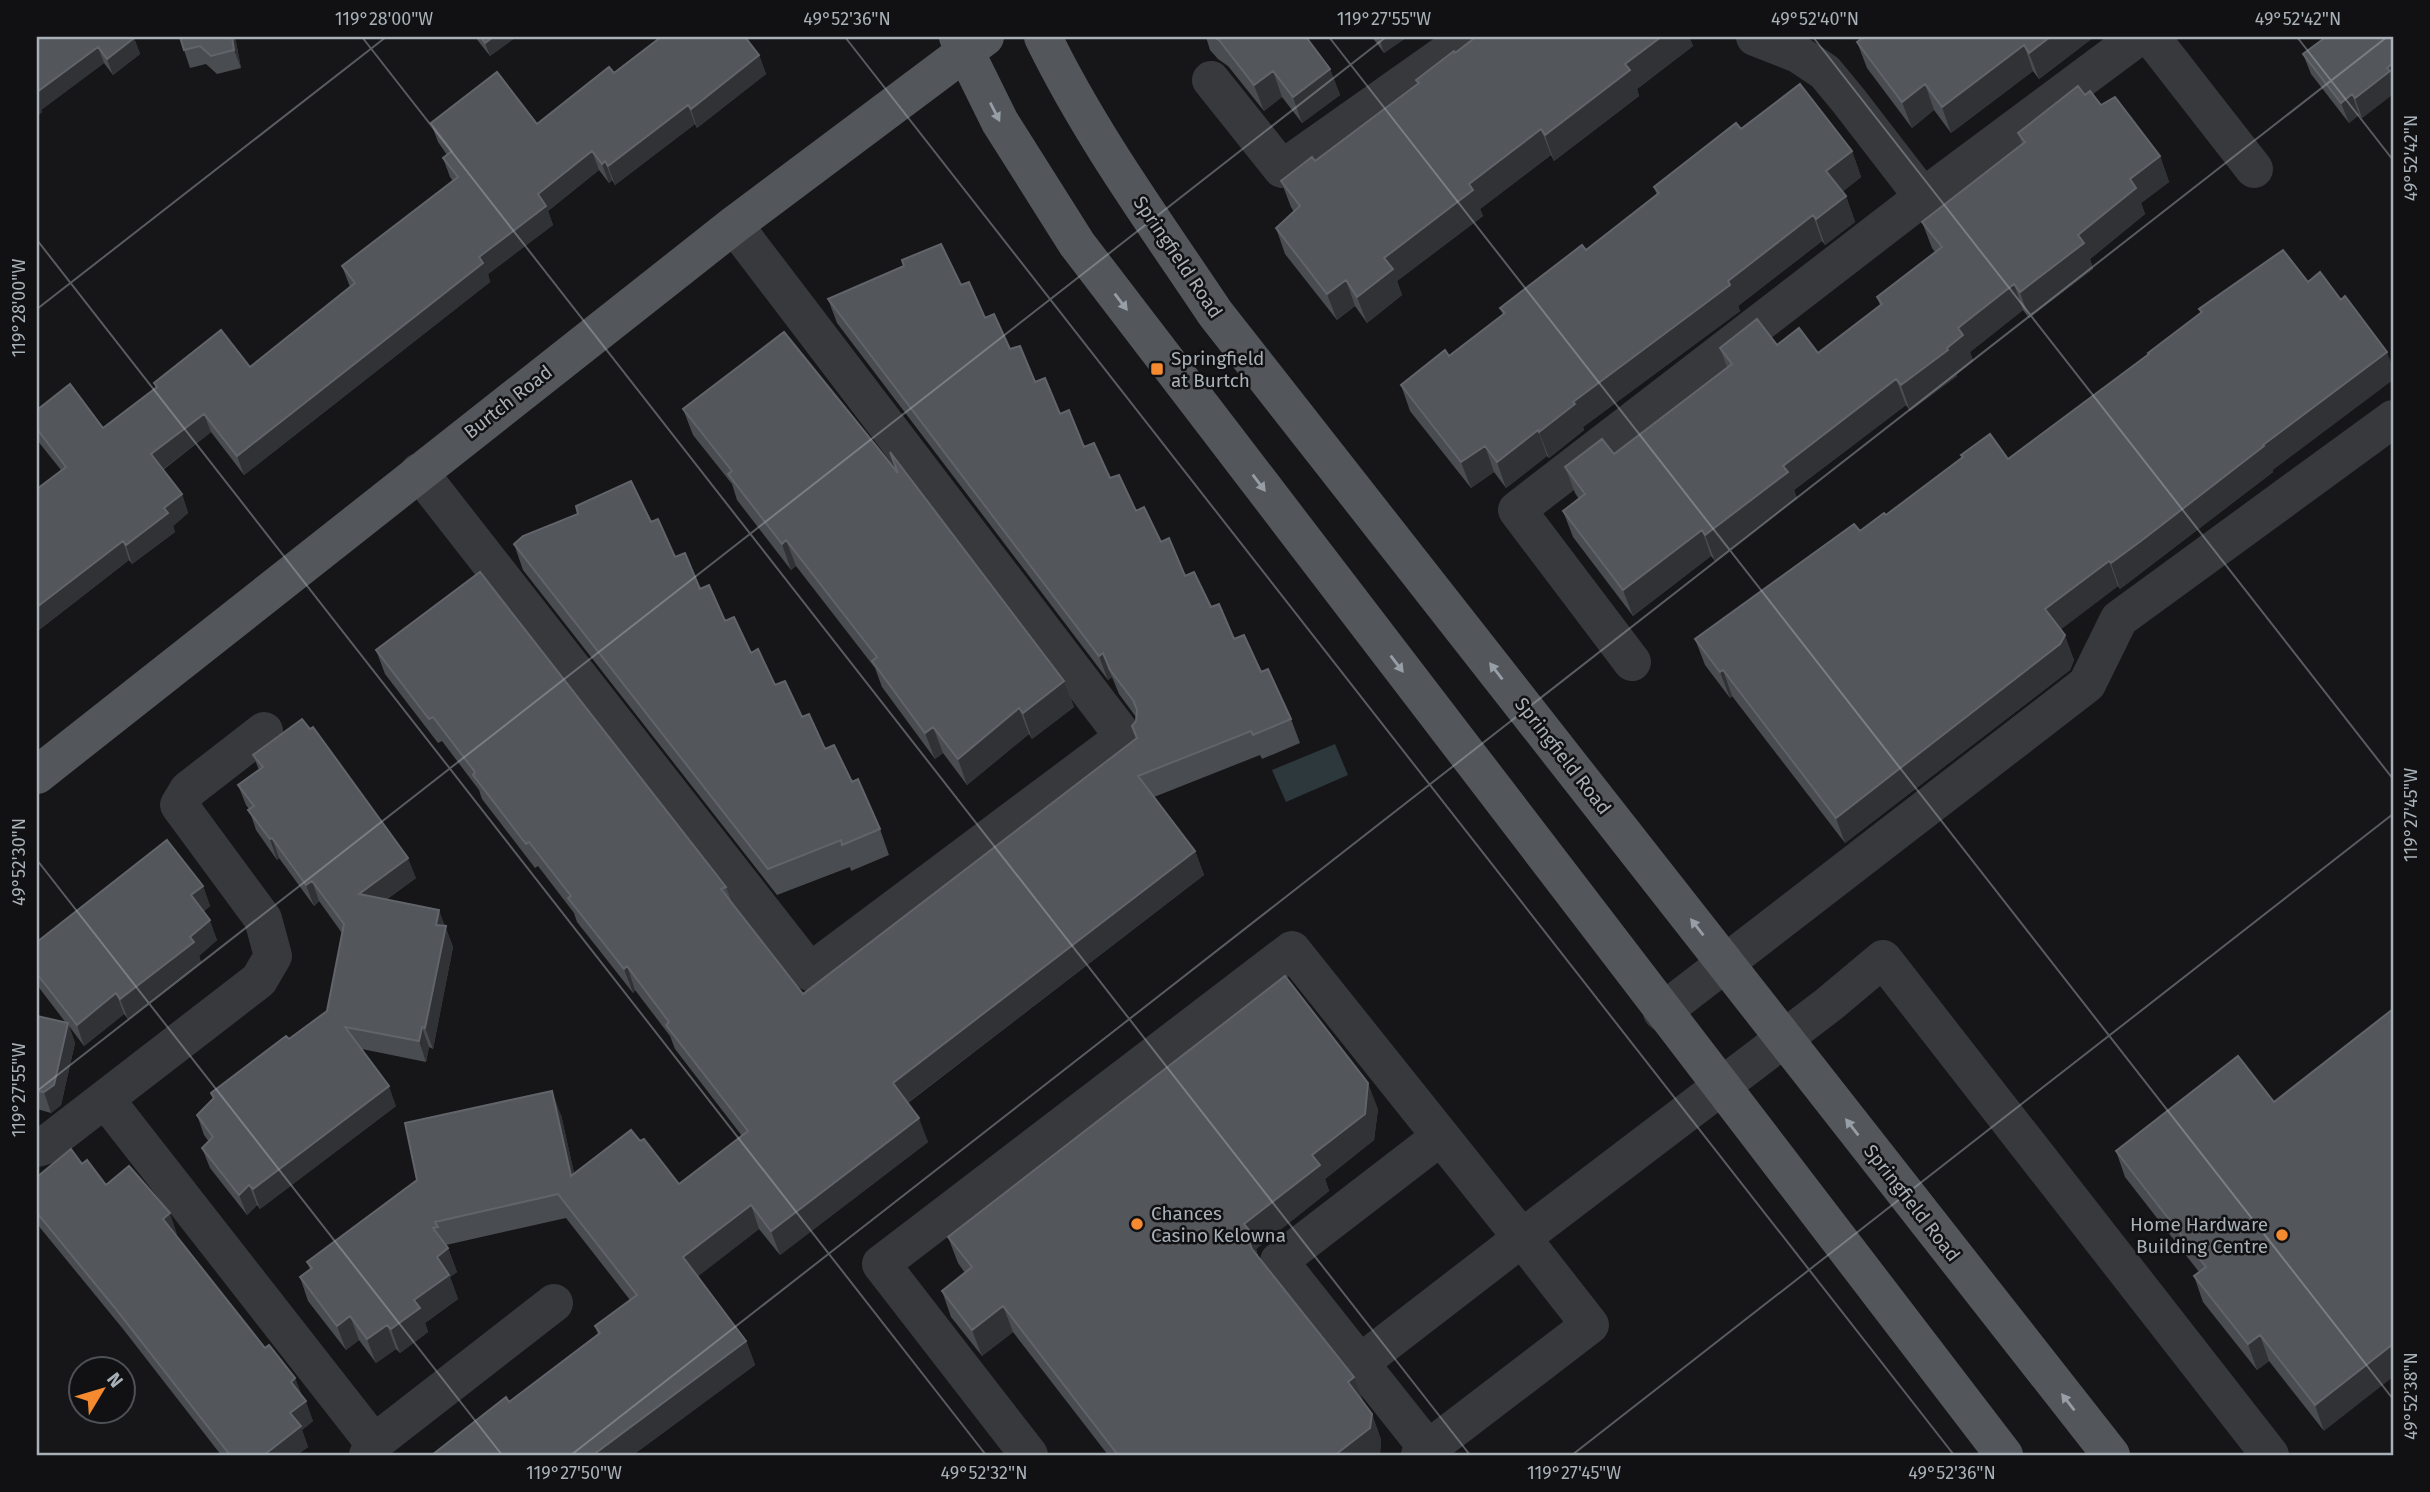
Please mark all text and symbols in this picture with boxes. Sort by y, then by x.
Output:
text: 119°28'00"W [335,8,433,30]
text: 49°52'36"N [803,8,891,30]
text: 119°27'55"W [1337,8,1431,30]
text: 49°52'40"N [1771,8,1859,30]
text: 49°52'42"N [2255,8,2341,30]
one-way arrow [989,103,1001,123]
text: 49°52'42"N [2400,115,2422,201]
street label: Springfield Road [1129,192,1227,322]
text: 119°28'00"W [8,259,30,357]
one-way arrow [1114,292,1129,310]
place label: Springfield at Burtch [1171,347,1264,392]
street label: Burtch Road [459,360,557,444]
marker: Springfield at Burtch [1149,361,1165,377]
one-way arrow [1252,473,1267,491]
one-way arrow [1390,654,1404,673]
one-way arrow [1489,663,1504,681]
street label: Springfield Road [1510,693,1616,819]
text: 119°27'45"W [2400,768,2422,862]
text: 49°52'30"N [8,818,30,906]
one-way arrow [1690,919,1705,937]
text: 119°27'55"W [8,1043,30,1137]
one-way arrow [1844,1118,1859,1136]
street label: Springfield Road [1859,1140,1965,1266]
place label: Chances Casino Kelowna [1151,1202,1286,1247]
place label: Home Hardware Building Centre [2130,1213,2268,1258]
marker: Chances Casino Kelowna [1129,1216,1145,1232]
marker: Home Hardware Building Centre [2274,1227,2290,1243]
text: 49°52'38"N [2400,1352,2422,1440]
north arrow [66,1356,136,1426]
text: N [102,1368,128,1392]
one-way arrow [2061,1393,2076,1411]
text: 119°27'50"W [526,1462,622,1484]
text: 49°52'32"N [941,1462,1027,1484]
text: 119°27'45"W [1527,1462,1621,1484]
text: 49°52'36"N [1908,1462,1996,1484]

